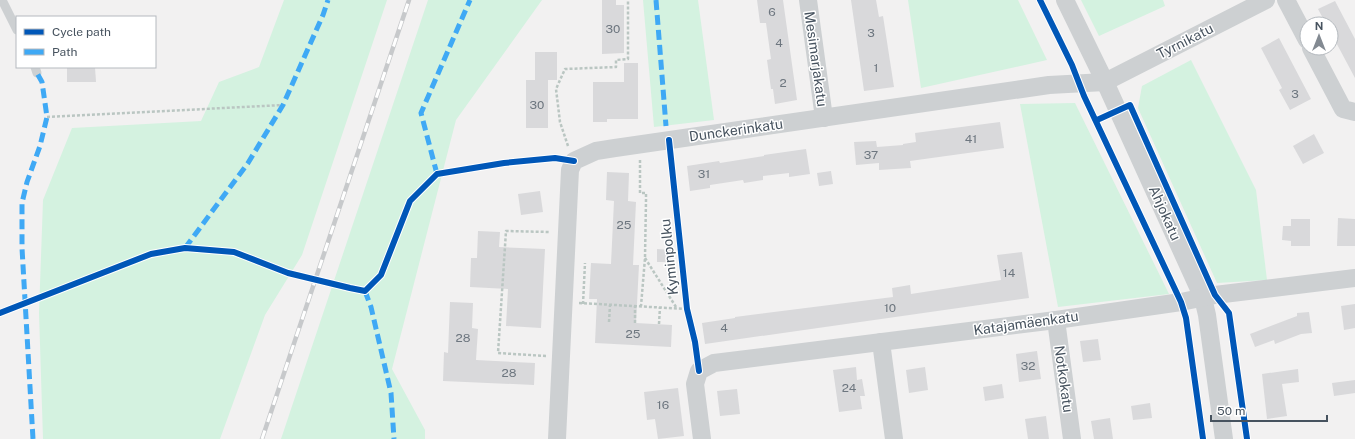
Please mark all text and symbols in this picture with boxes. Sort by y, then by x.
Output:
house number: 6 [768,5,776,19]
street label: Mesimarjakatu [801,10,831,108]
legend [16,16,156,68]
north arrow [1299,16,1339,56]
street label: Tyrnikatu [1154,20,1216,62]
text: N [1315,20,1323,32]
house number: 30 [606,22,620,36]
text: Cycle path [52,25,111,39]
house number: 3 [867,26,875,40]
house number: 4 [775,36,783,50]
text: Path [52,45,78,59]
house number: 1 [874,61,878,75]
house number: 2 [779,76,787,90]
house number: 3 [1291,87,1299,101]
house number: 30 [530,98,544,112]
street label: Dunckerinkatu [688,115,784,145]
house number: 41 [965,132,977,146]
house number: 37 [864,148,878,162]
house number: 31 [698,167,710,181]
street label: Ahjokatu [1146,183,1184,243]
house number: 25 [617,218,632,232]
street label: Kyminpolku [657,218,681,296]
house number: 14 [1003,266,1016,280]
house number: 10 [884,301,896,315]
street label: Katajamäenkatu [972,308,1080,338]
house number: 4 [720,321,728,335]
house number: 25 [626,327,641,341]
house number: 28 [456,331,471,345]
street label: Notkokatu [1051,344,1077,414]
house number: 32 [1021,359,1035,373]
house number: 28 [502,366,517,380]
house number: 24 [842,381,857,395]
scale bar [1211,397,1327,423]
house number: 16 [657,398,669,412]
text: 50 m [1217,404,1245,418]

